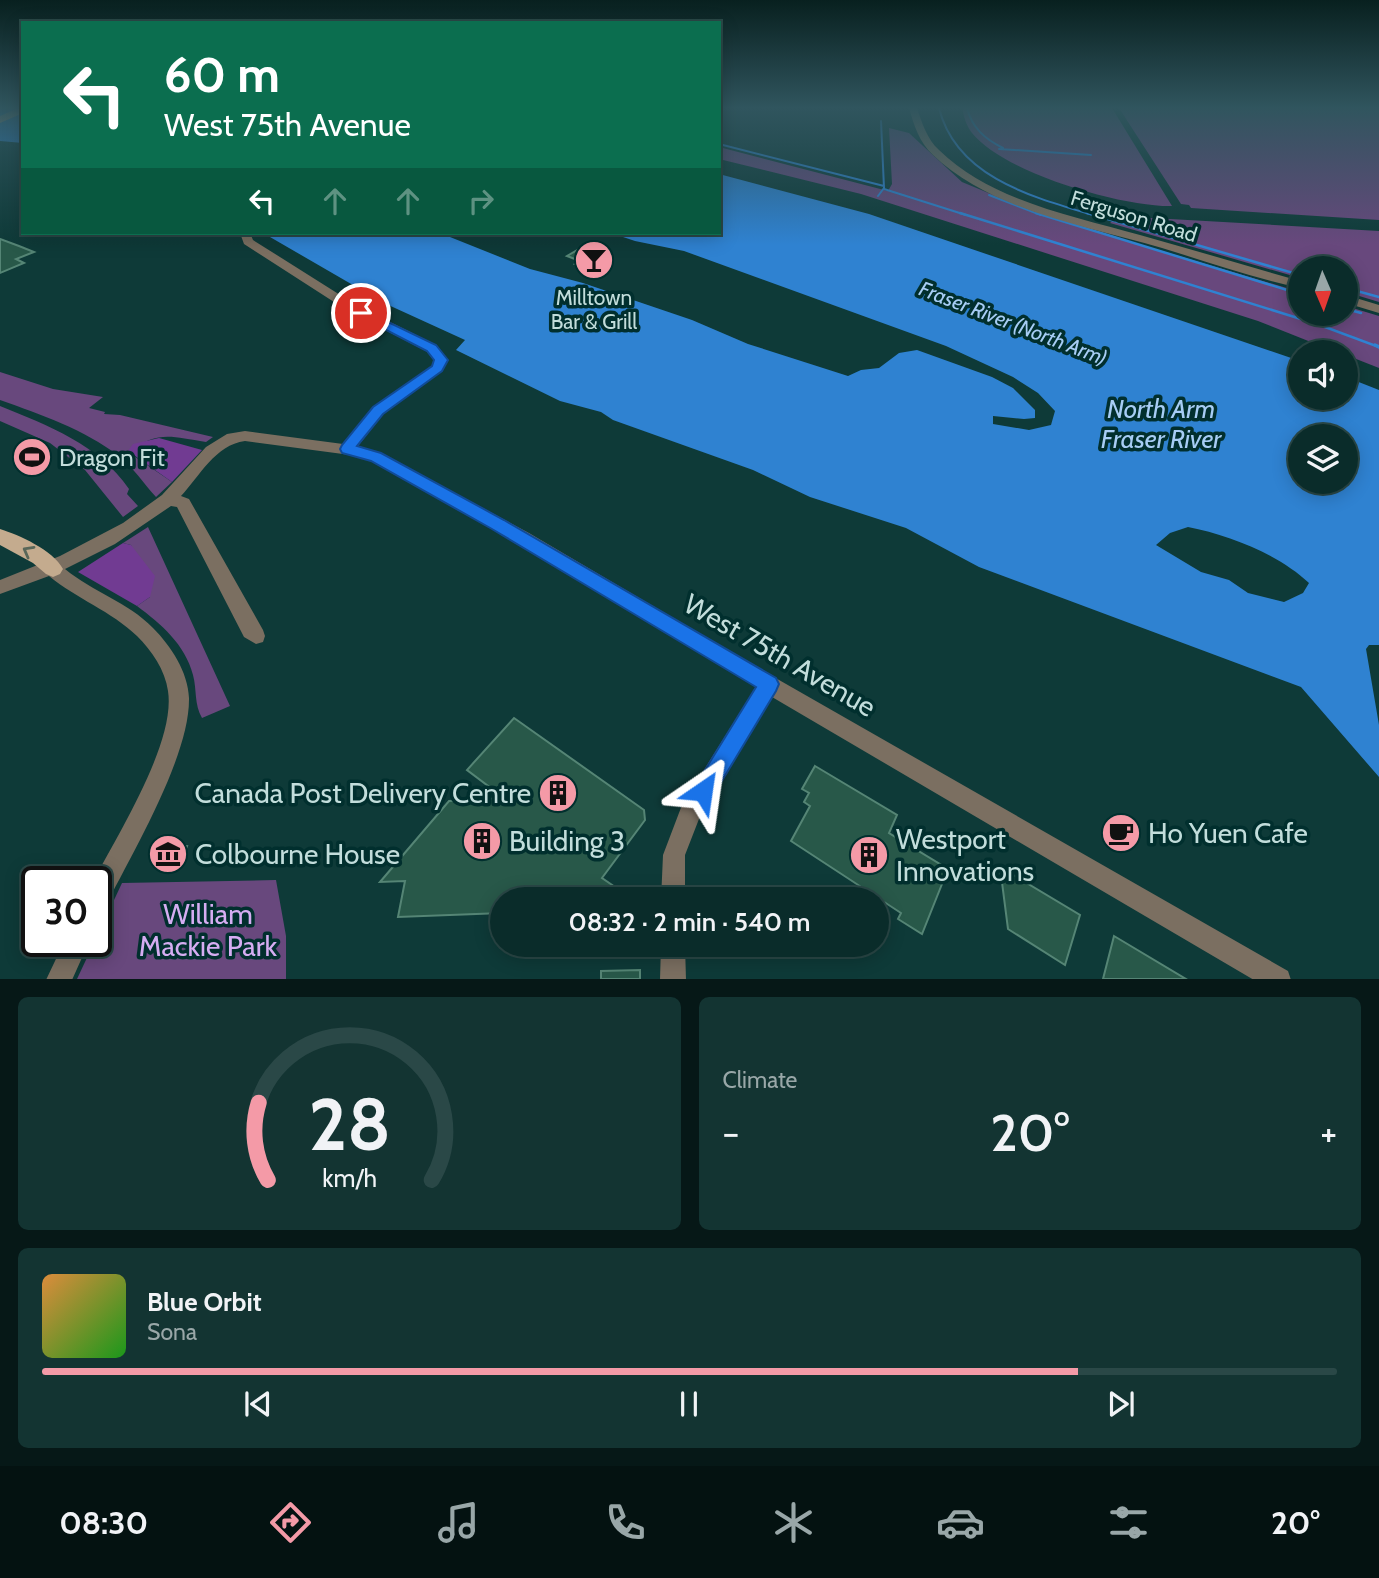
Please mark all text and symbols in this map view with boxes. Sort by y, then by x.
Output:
text: 60 m [164,45,280,104]
icon: left [49,49,140,140]
text: West 75th Avenue [164,105,411,144]
icon: left [243,182,281,220]
icon: ahead [316,182,354,220]
icon: ahead [389,182,427,220]
icon: right [462,182,500,220]
street label: Ferguson Road [1068,185,1200,247]
bar icon: Milltown Bar & Grill [573,239,615,281]
north arrow [1288,256,1358,326]
map controls [1288,256,1358,494]
water label: Fraser River (North Arm) [916,276,1110,370]
pin [331,283,391,343]
place label: Milltown Bar & Grill [551,285,637,334]
icon: arrive [342,294,380,332]
button: sound [1288,340,1358,410]
water label: North Arm Fraser River [1101,393,1222,455]
button: layers [1288,424,1358,494]
sports icon: Dragon Fit [11,436,53,478]
place label: Dragon Fit [59,443,165,472]
one-way arrow [22,546,35,559]
street label: West 75th Avenue [678,586,882,724]
position arrow [666,754,740,828]
building icon: Canada Post Delivery Centre [537,772,579,814]
place label: Canada Post Delivery Centre [194,776,531,810]
cafe icon: Ho Yuen Cafe [1100,812,1142,854]
place label: Ho Yuen Cafe [1148,816,1308,850]
building icon: Building 3 [461,820,503,862]
place label: Westport Innovations [896,822,1034,888]
place label: Building 3 [509,824,625,858]
museum icon: Colbourne House [147,833,189,875]
building icon: Westport Innovations [848,834,890,876]
place label: Colbourne House [195,837,400,871]
speed limit sign: 30 [21,866,112,957]
park label: William Mackie Park [139,897,278,963]
text: 08:32 · 2 min · 540 m [568,906,811,938]
text: Climate [723,1066,797,1094]
text: 28 [308,1080,390,1168]
text: 20° [990,1101,1069,1164]
text: − [723,1109,739,1156]
text: + [1320,1109,1337,1156]
text: km/h [322,1162,377,1192]
text: Blue Orbit [147,1286,262,1318]
text: Sona [147,1318,197,1346]
icon: previous [239,1385,277,1423]
icon: pause [670,1385,708,1423]
icon: next [1102,1385,1140,1423]
icon: directions [266,1498,315,1547]
icon: music [434,1498,483,1547]
icon: phone [601,1498,650,1547]
icon: climate [769,1498,818,1547]
icon: car [936,1498,985,1547]
icon: filters [1104,1498,1153,1547]
text: 08:30 [59,1503,148,1542]
text: 20° [1271,1503,1320,1542]

